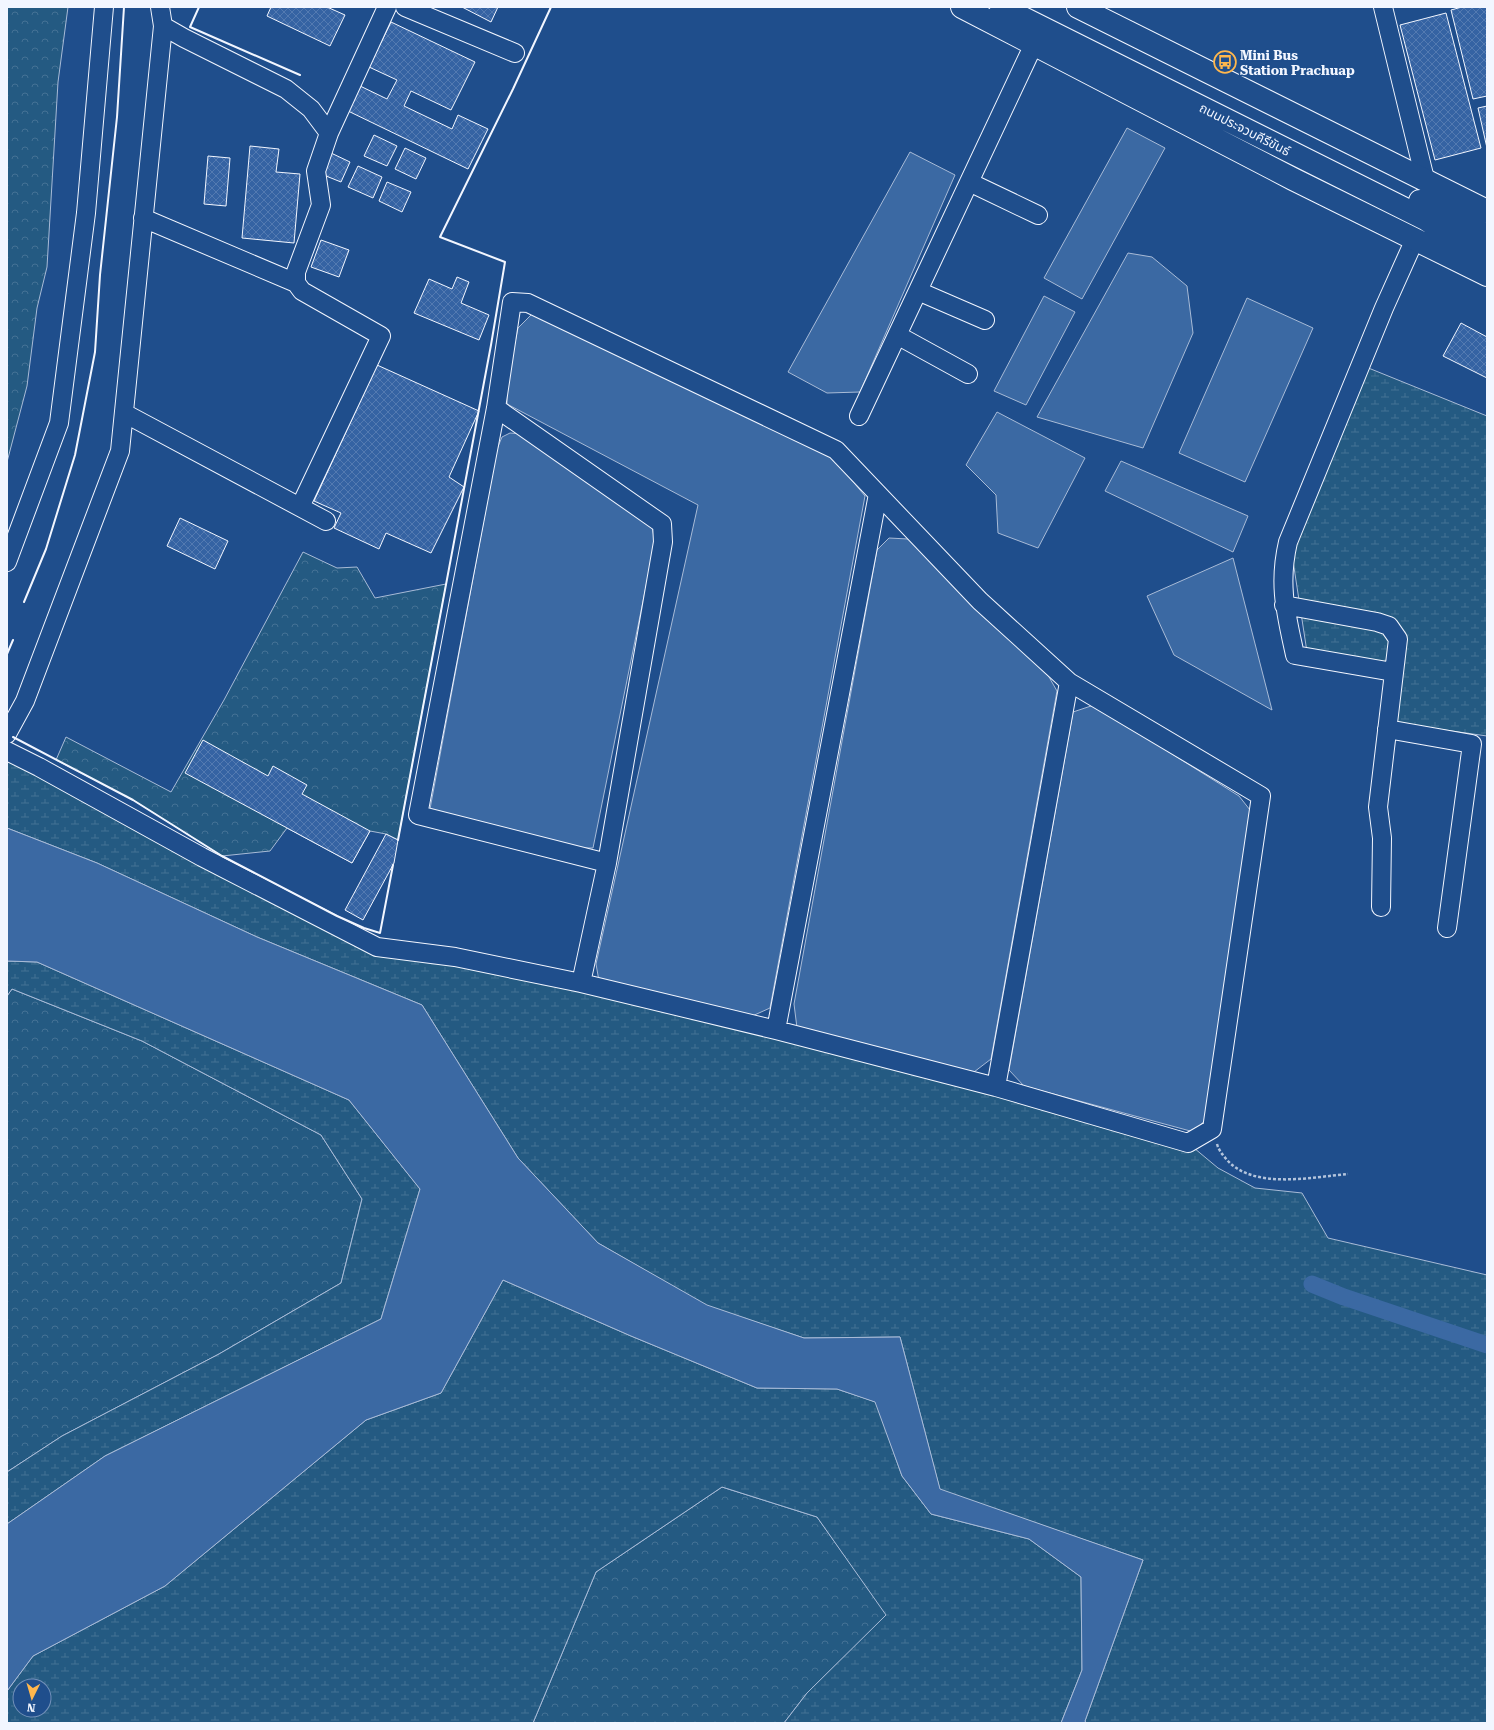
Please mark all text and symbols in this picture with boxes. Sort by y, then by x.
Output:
place label: Mini Bus Station Prachuap [1240,48,1355,78]
bus stop icon: Mini Bus Station Prachuap [1212,49,1238,75]
street label: ถนนประจวบคีรีขันธ์ [1197,100,1293,159]
north arrow [12,1678,52,1718]
text: N [26,1701,36,1714]

